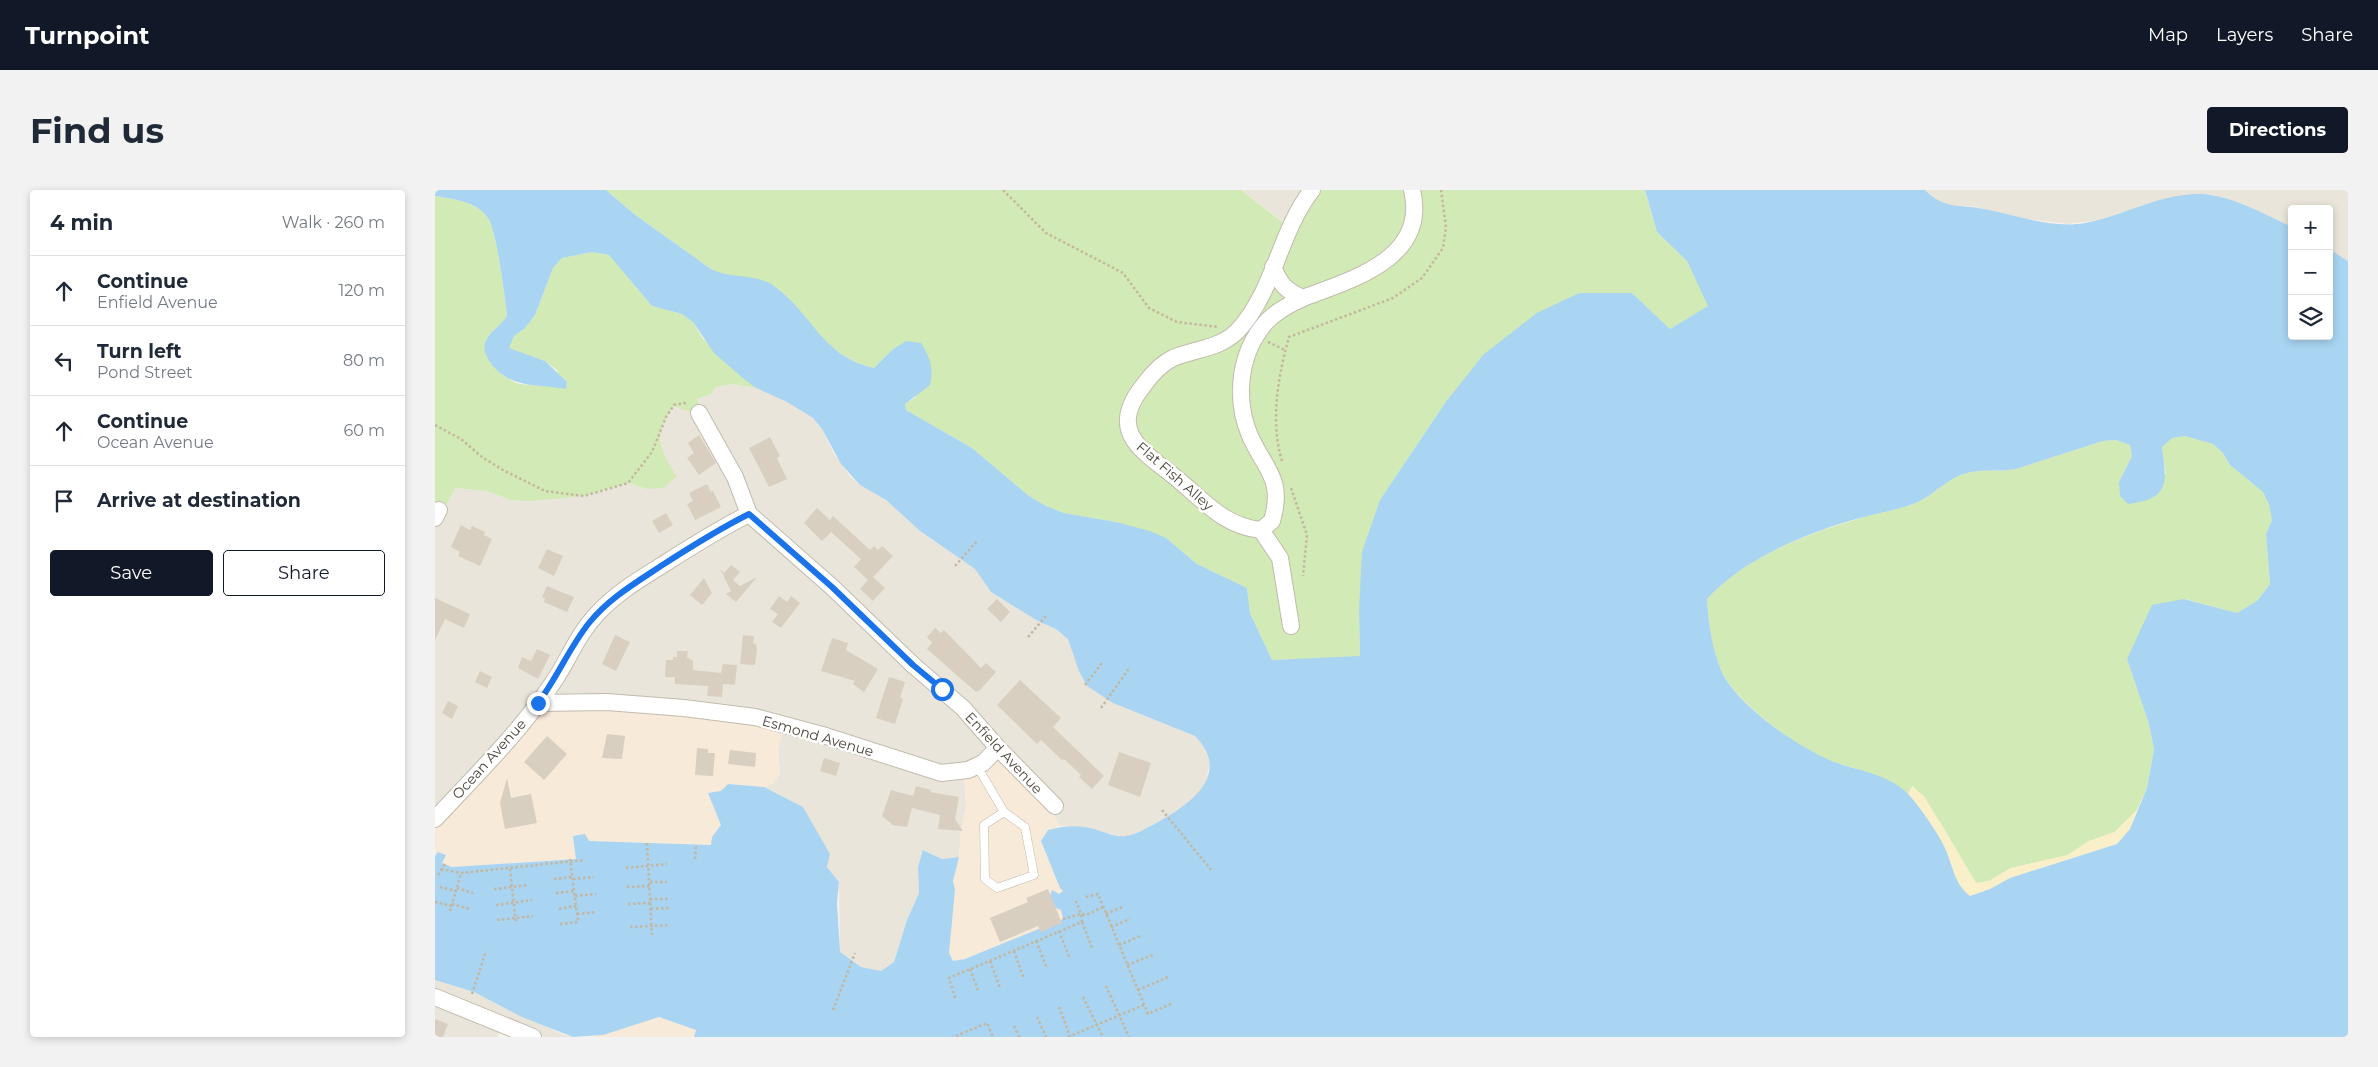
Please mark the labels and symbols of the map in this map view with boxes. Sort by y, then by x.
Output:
street label: Flat Fish Alley [1133,438,1218,515]
route start [931,678,954,701]
route end [527,692,550,715]
street label: Enfield Avenue [961,708,1047,798]
street label: Esmond Avenue [760,711,876,761]
street label: Ocean Avenue [448,715,530,803]

